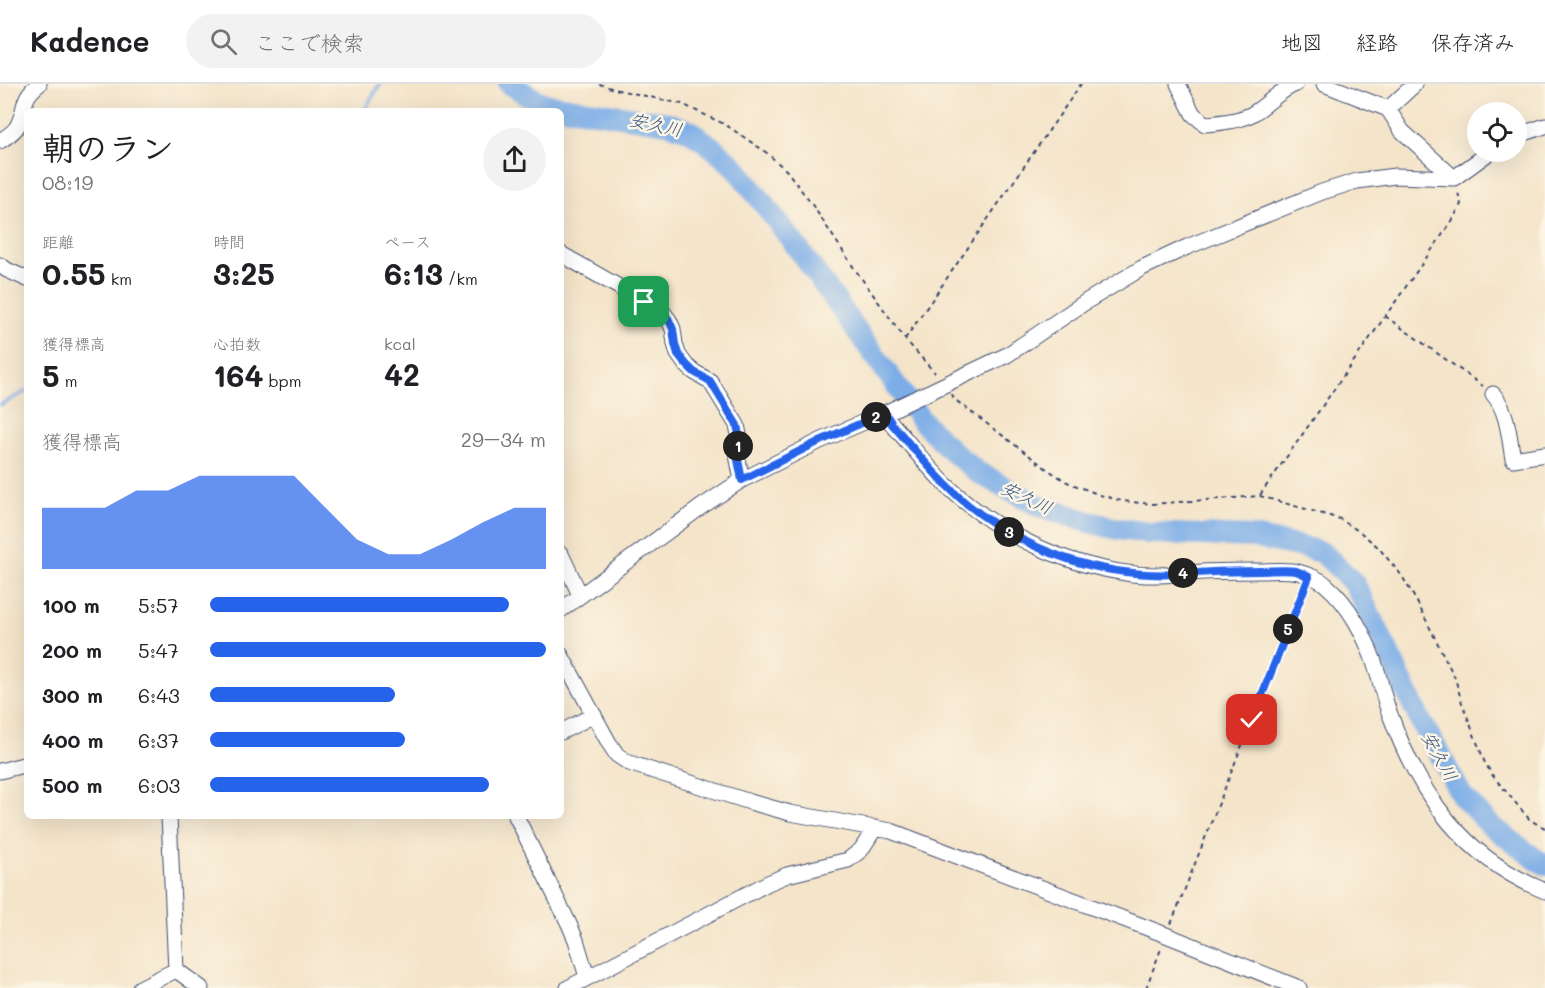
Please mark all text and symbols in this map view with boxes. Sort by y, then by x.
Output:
search box [186,14,606,68]
text: Kadence [30,23,150,59]
icon: search [207,25,240,58]
text: ここで検索 [255,28,365,57]
text: 地図 [1281,28,1323,55]
text: 経路 [1356,28,1398,55]
text: 保存済み [1431,28,1515,55]
map controls [1467,102,1527,162]
button: locate [1467,102,1527,162]
water label: 安久川 [627,107,685,141]
text: 朝のラン [42,125,174,168]
button: share [483,128,546,191]
text: 08:19 [42,169,93,195]
text: 距離 [42,231,74,252]
text: 時間 [213,231,245,252]
text: ペース [384,231,431,252]
text: 0.55 [42,253,106,293]
text: 3:25 [213,253,275,293]
text: 6:13 [384,253,443,293]
text: km [106,268,132,289]
text: /km [443,268,478,289]
pin [618,276,669,327]
icon: arrive [627,285,660,318]
text: 獲得標高 [42,333,106,354]
text: 心拍数 [213,333,261,354]
text: kcal [384,333,416,354]
text: 42 [384,354,420,394]
text: 5 [42,355,60,395]
text: 164 [213,355,263,395]
text: m [60,370,77,391]
text: bpm [263,370,301,391]
pin: 2 [861,402,891,432]
text: 2 [872,406,880,427]
text: 29–34 m [461,426,546,452]
text: 獲得標高 [42,428,122,454]
pin: 1 [723,431,753,461]
text: 1 [734,435,742,456]
water label: 安久川 [997,475,1057,519]
pin: 3 [994,517,1024,547]
text: 3 [1004,521,1014,542]
pin: 4 [1168,558,1198,588]
text: 4 [1178,562,1188,583]
text: 100 m [42,592,100,618]
text: 5:57 [138,592,179,618]
pin: 5 [1273,614,1303,644]
text: 5 [1283,618,1293,639]
text: 200 m [42,637,102,663]
text: 5:47 [138,637,179,663]
text: 300 m [42,682,103,708]
text: 6:43 [138,682,180,708]
pin [1226,694,1277,745]
icon: check [1235,703,1268,736]
text: 400 m [42,727,103,753]
text: 6:37 [138,727,179,753]
water label: 安久川 [1416,727,1464,785]
text: 500 m [42,772,102,798]
text: 6:03 [138,772,180,798]

